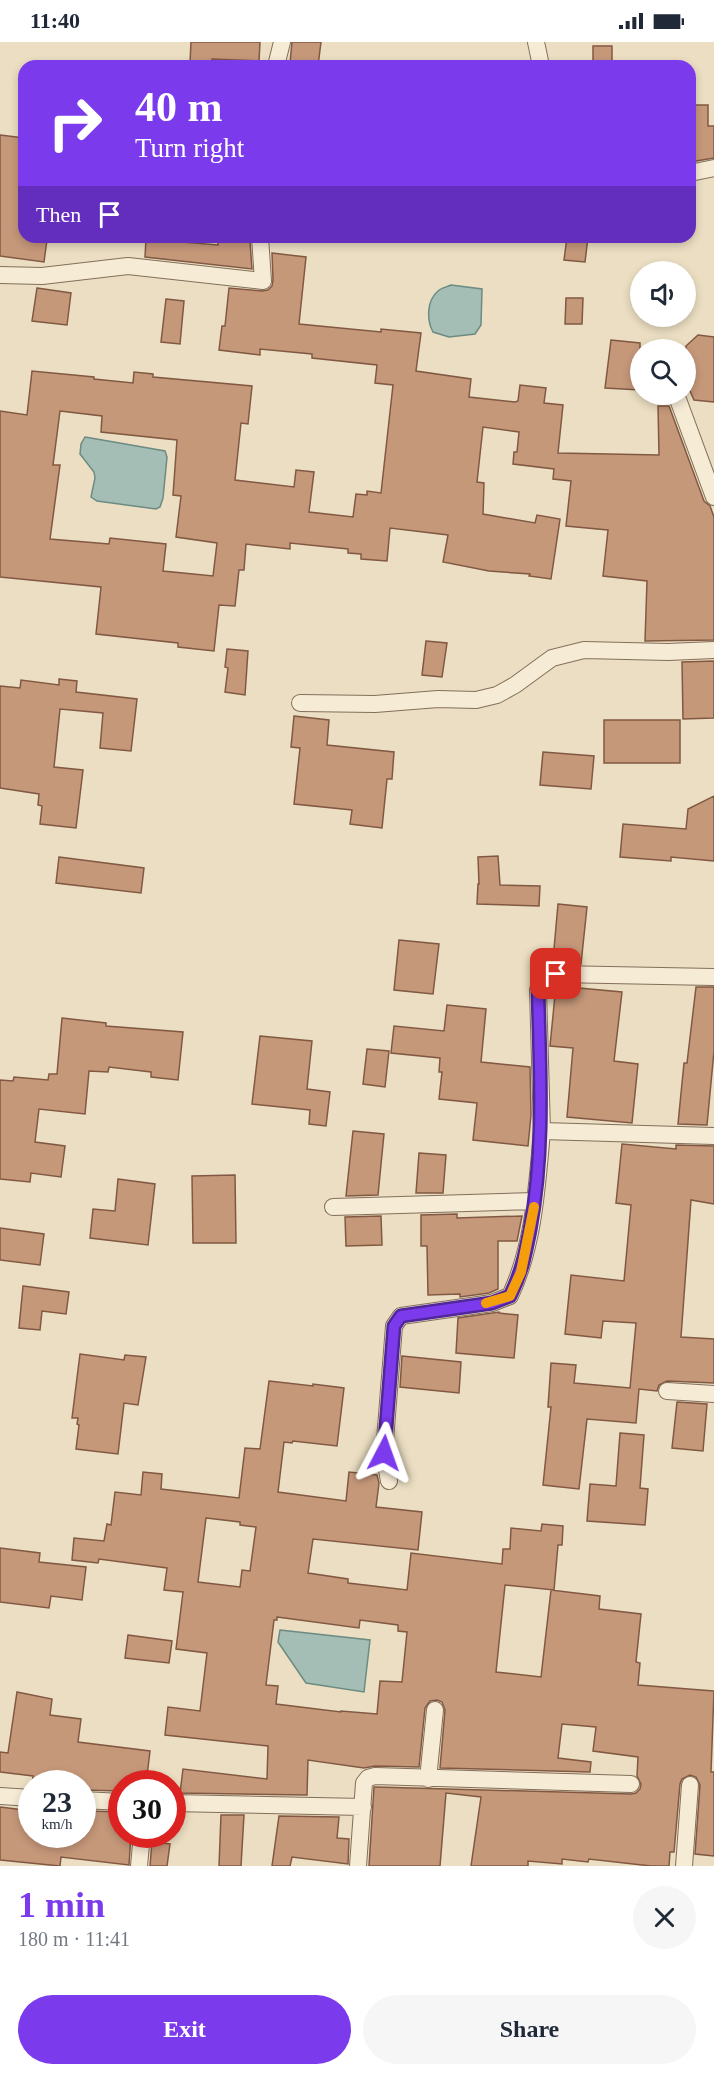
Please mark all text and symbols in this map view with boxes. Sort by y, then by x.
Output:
text: 11:40 [30,8,80,33]
icon: right [36,84,114,162]
text: 40 m [135,84,223,130]
text: Turn right [135,133,244,163]
icon: arrive [93,198,126,231]
text: Then [36,202,81,227]
map controls [630,261,696,405]
button: sound [630,261,696,327]
button: search [630,339,696,405]
pin [530,948,581,999]
icon: arrive [539,957,572,990]
position arrow [352,1421,416,1485]
speed limit sign: 30 [108,1770,186,1848]
text: 23 [42,1785,72,1818]
text: km/h [42,1816,72,1832]
text: 1 min [18,1885,105,1925]
button: close [633,1886,696,1949]
text: 180 m · 11:41 [18,1928,130,1950]
button: Exit [18,1995,351,2064]
button: Share [363,1995,696,2064]

